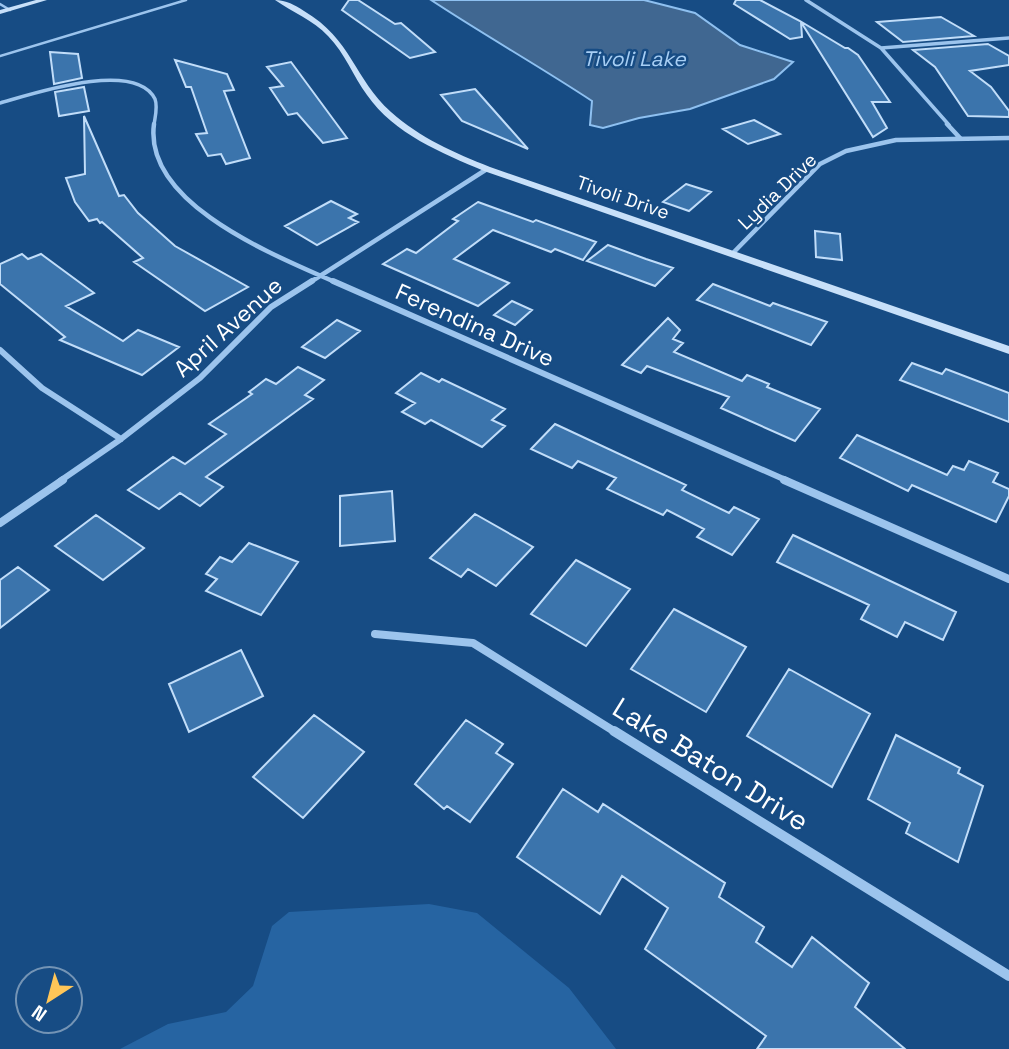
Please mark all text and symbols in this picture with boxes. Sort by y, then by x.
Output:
water label: Tivoli Lake [582,45,687,72]
street label: Lydia Drive [733,148,822,235]
street label: Tivoli Drive [573,170,673,225]
street label: April Avenue [167,270,289,384]
street label: Ferendina Drive [391,277,559,373]
street label: Lake Baton Drive [606,689,816,839]
north arrow [14,965,84,1035]
text: N [27,999,52,1027]

